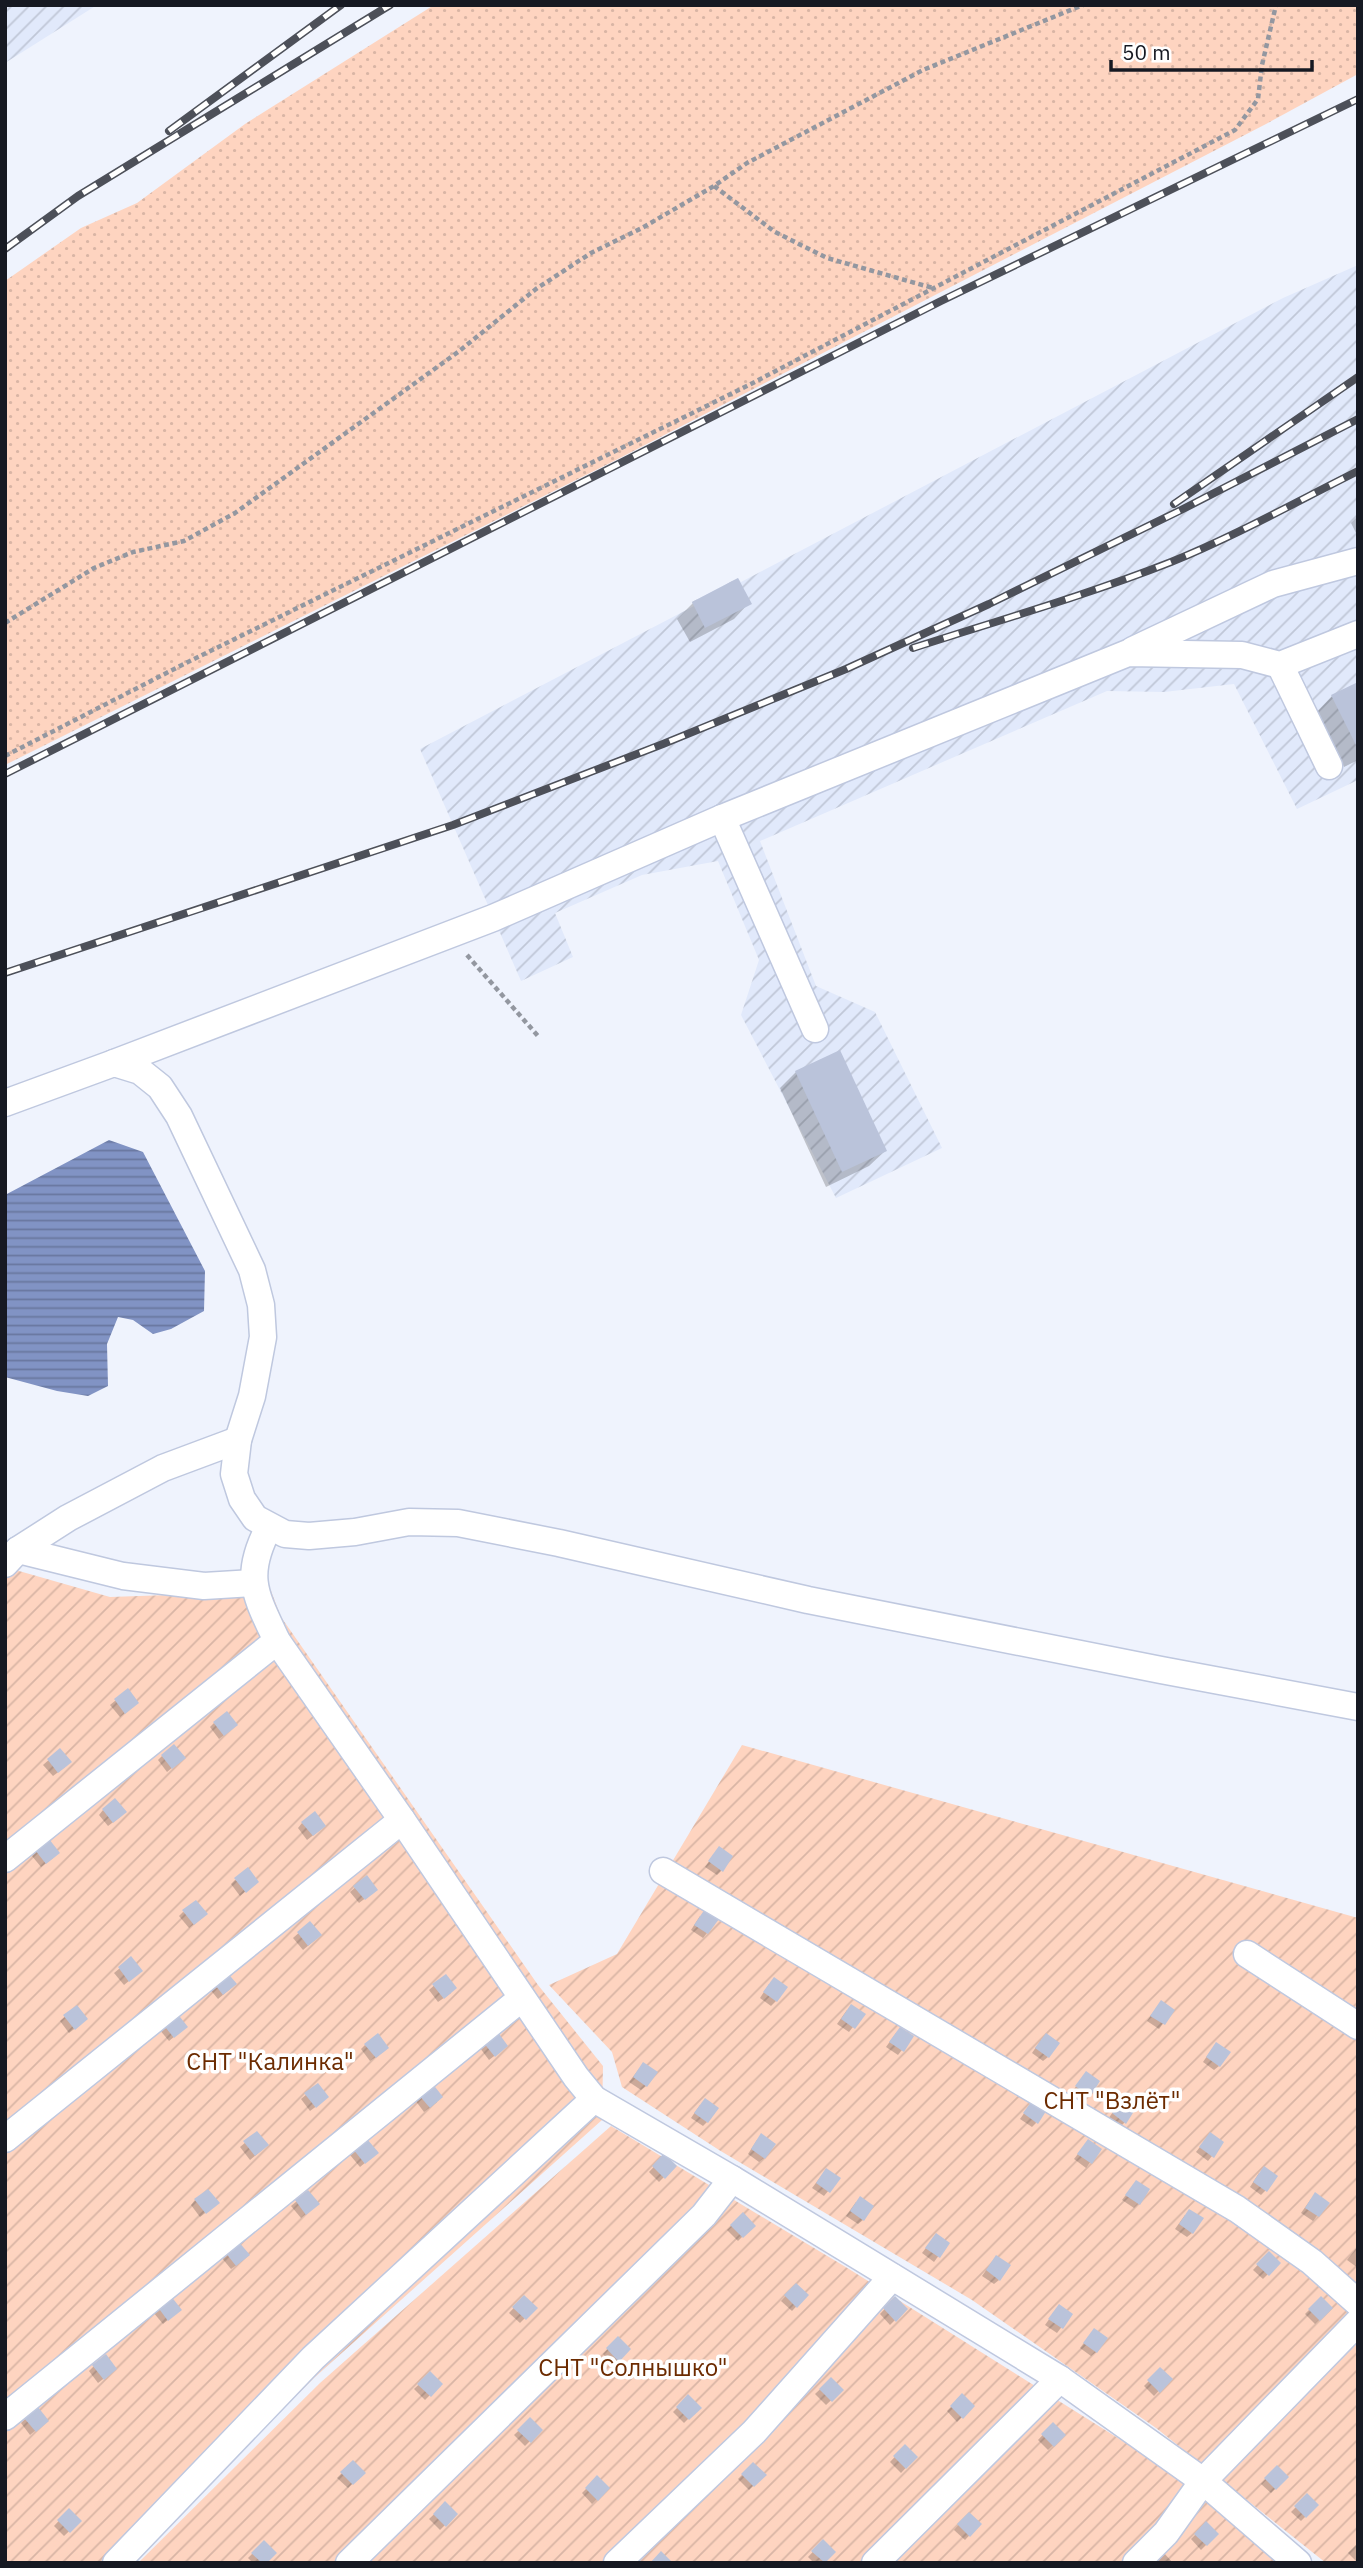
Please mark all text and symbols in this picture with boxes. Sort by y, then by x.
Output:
scale bar [1111,28,1312,72]
text: 50 m [1122,38,1171,66]
park label: СНТ "Калинка" [186,2045,354,2077]
park label: СНТ "Взлёт" [1043,2084,1181,2116]
park label: СНТ "Солнышко" [538,2351,728,2383]

